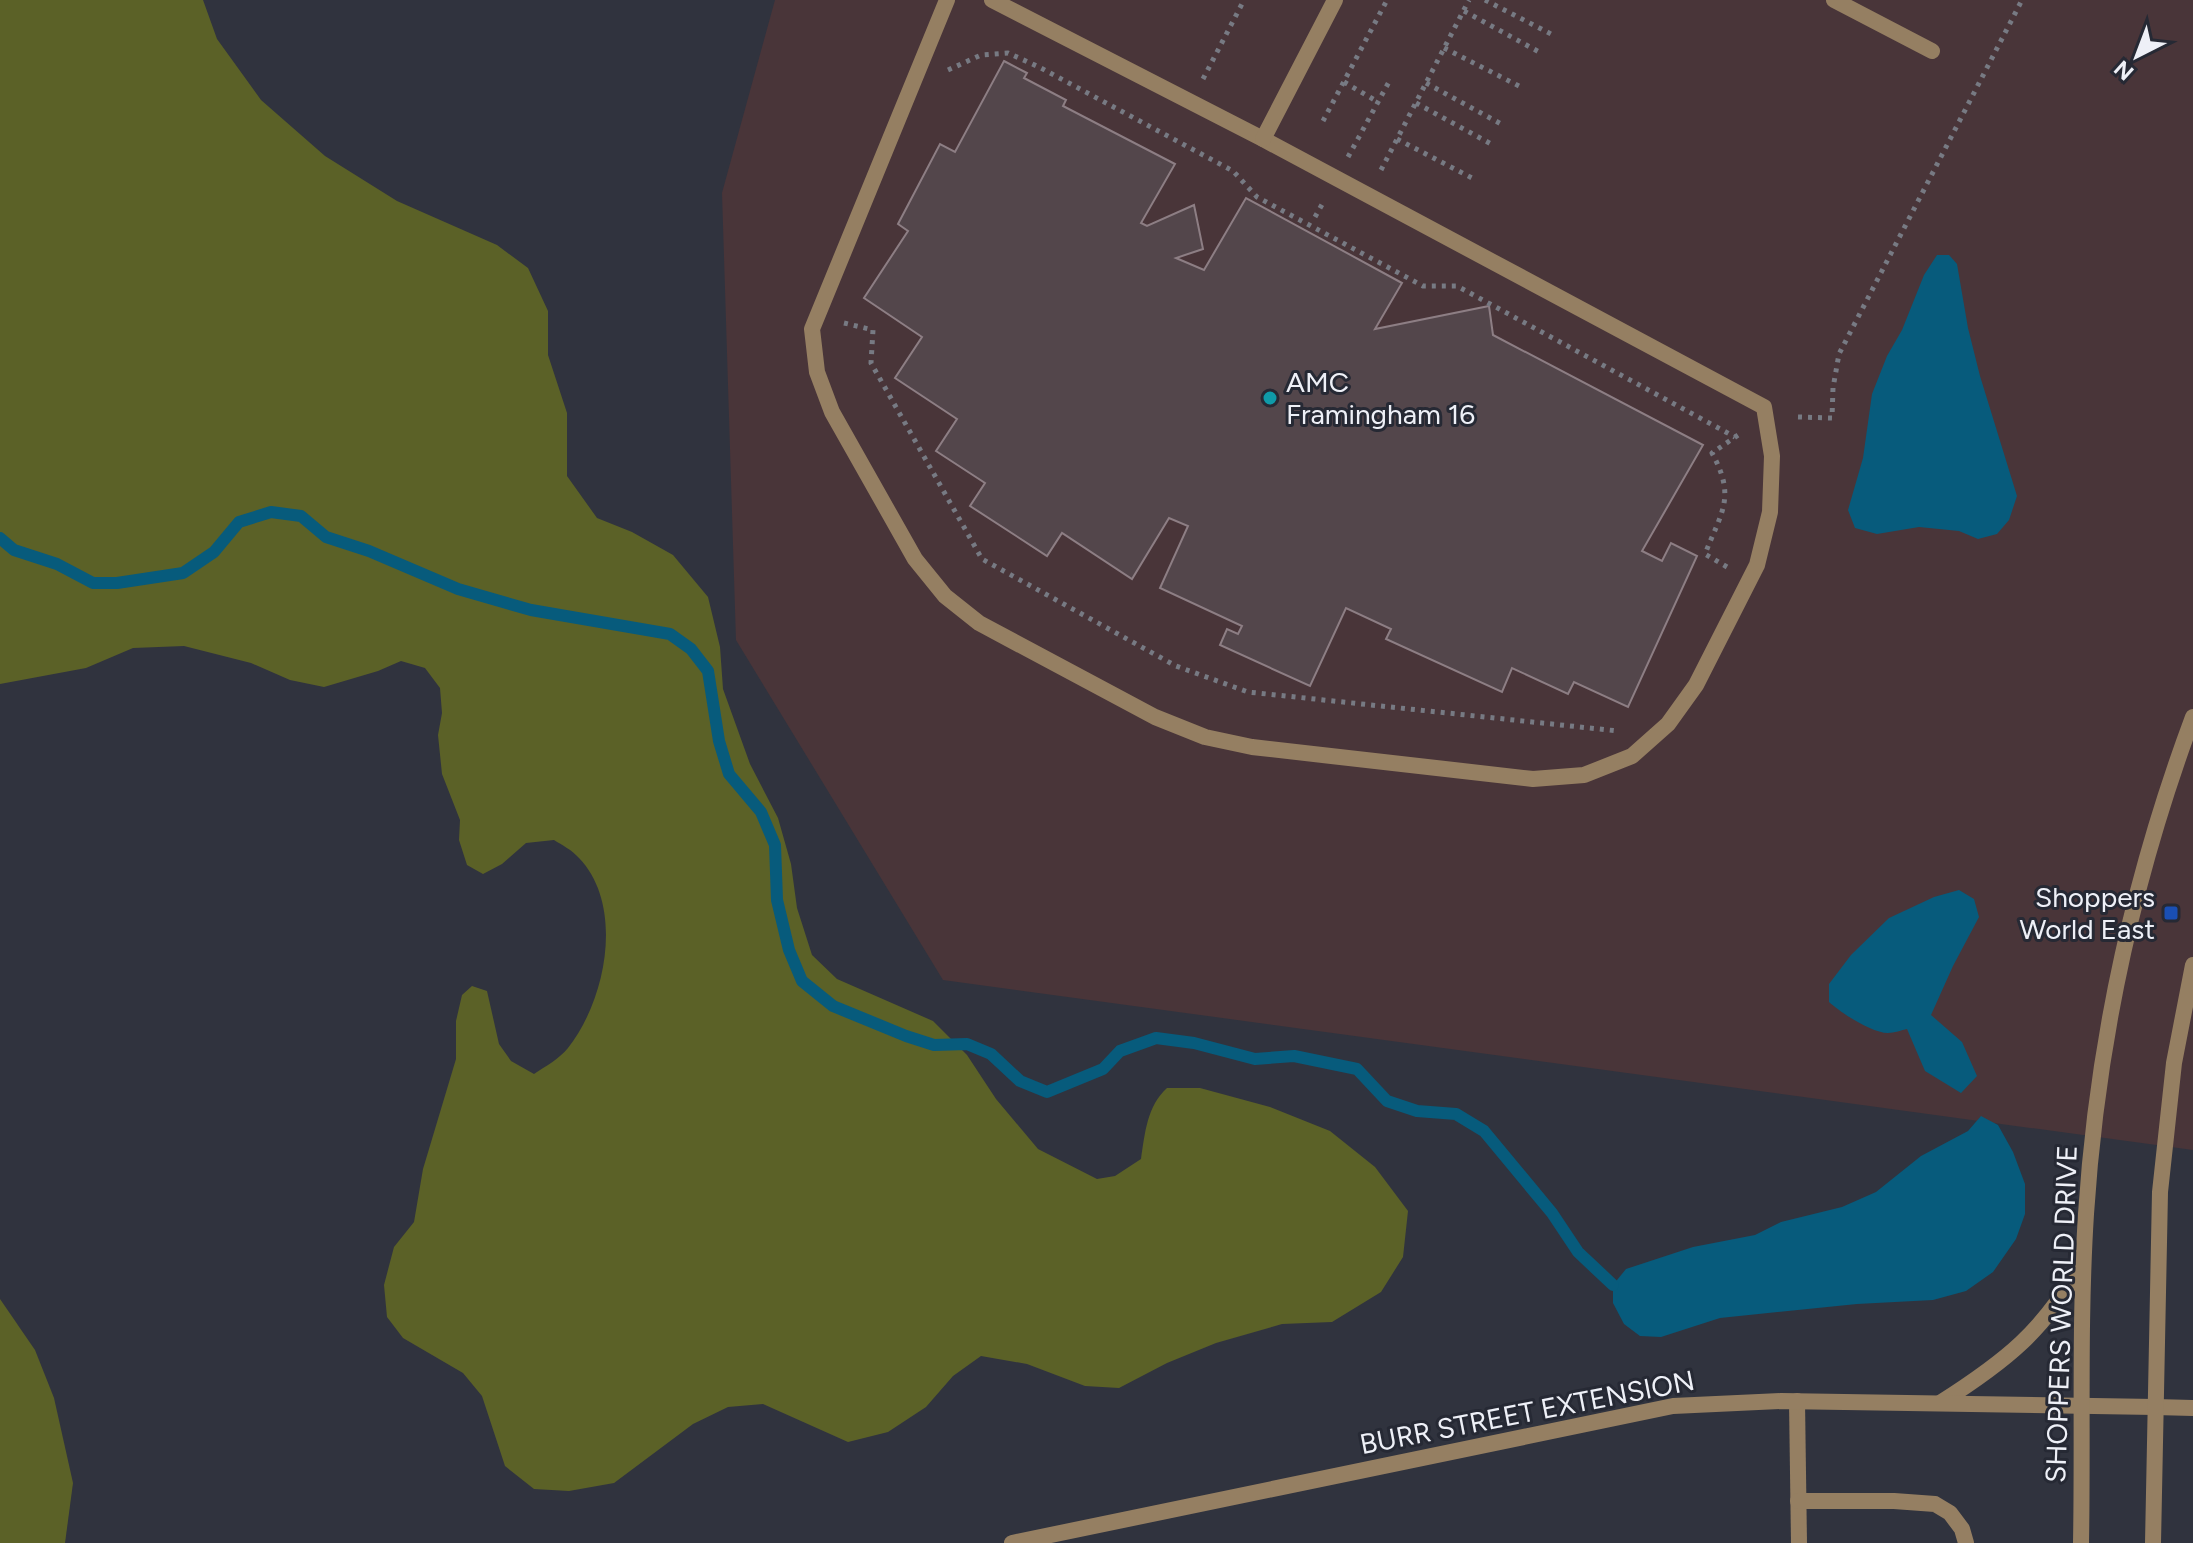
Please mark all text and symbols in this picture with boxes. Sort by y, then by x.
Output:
north arrow [2097,16,2177,96]
text: N [2109,55,2139,86]
place label: AMC Framingham 16 [1286,365,1475,431]
marker: AMC Framingham 16 [1261,389,1279,407]
place label: Shoppers World East [2020,880,2155,946]
marker: Shoppers World East [2162,904,2180,922]
street label: SHOPPERS WORLD DRIVE [2038,1145,2084,1483]
street label: BURR STREET EXTENSION [1357,1363,1697,1461]

